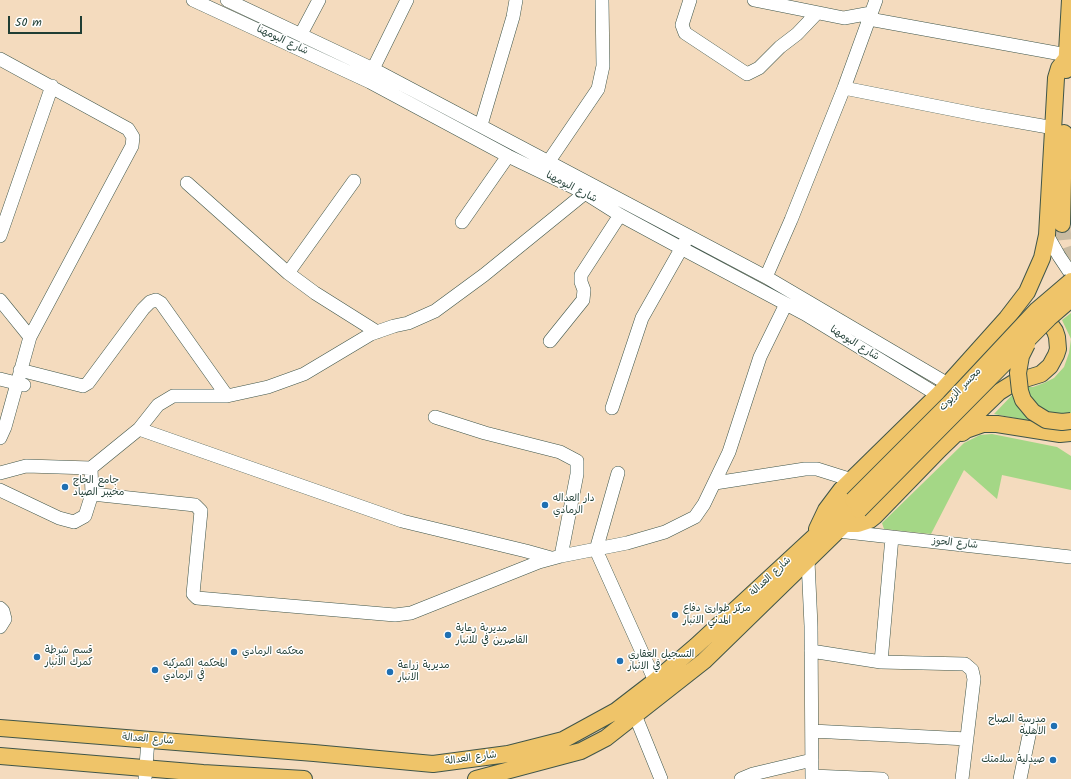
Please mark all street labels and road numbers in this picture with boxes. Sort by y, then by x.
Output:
street label: شارع البومهنا [254,24,310,58]
street label: شارع البومهنا [543,170,599,206]
street label: شارع البومهنا [827,324,881,364]
street label: مجسر الزيوت [938,366,984,414]
street label: شارع الحوز [932,536,978,552]
street label: شارع العدالة [748,555,794,599]
street label: شارع العدالة [122,732,174,748]
street label: شارع العدالة [445,749,497,769]

